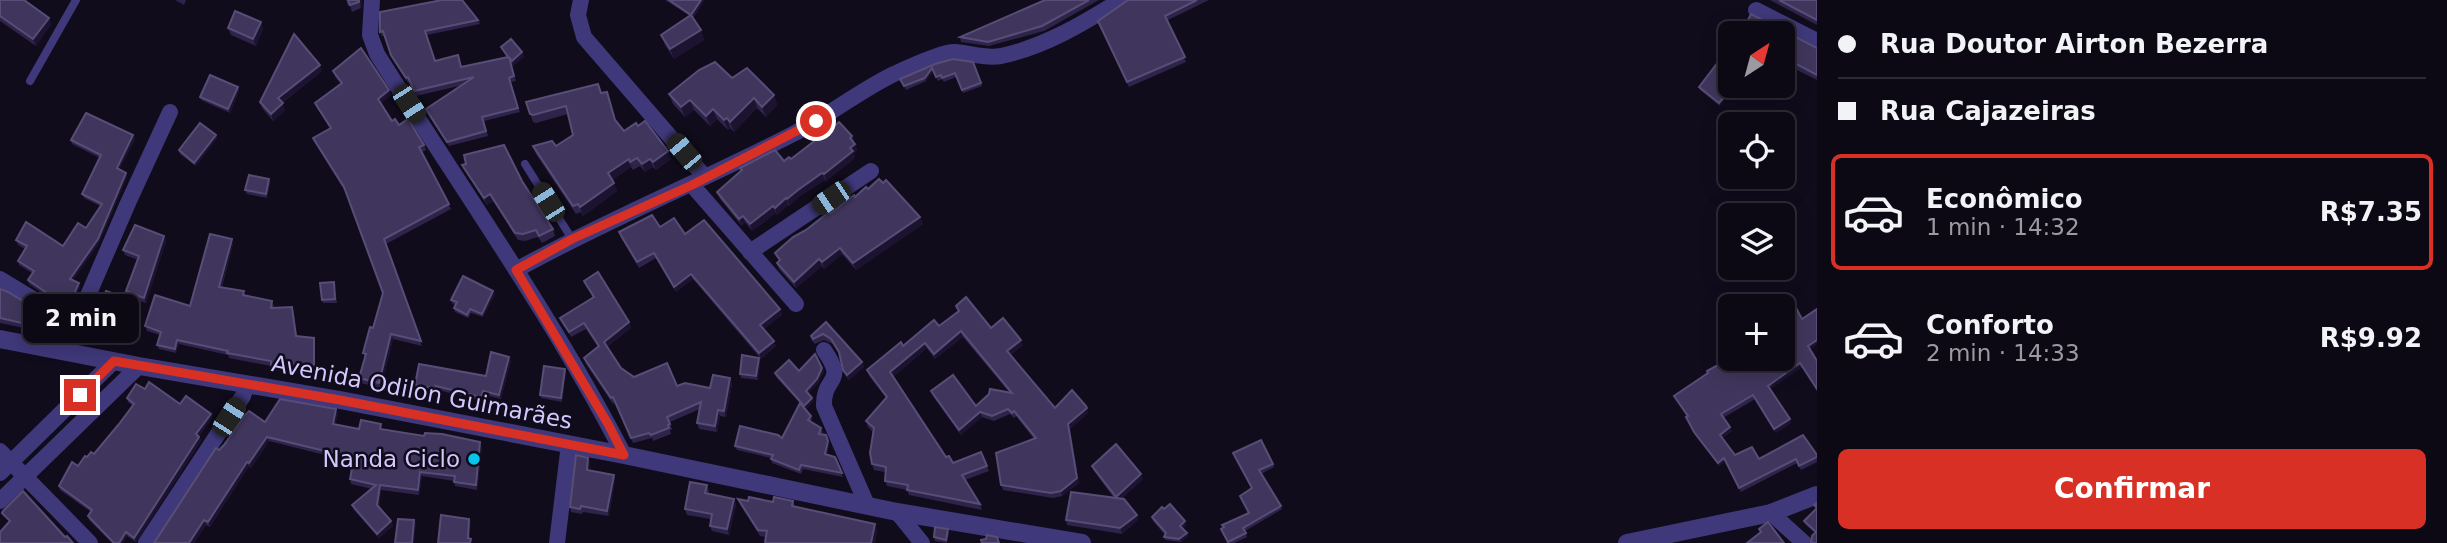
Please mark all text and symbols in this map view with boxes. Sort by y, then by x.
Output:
north arrow [1718,21,1796,98]
map controls [1718,21,1795,371]
text: Rua Doutor Airton Bezerra [1880,29,2268,59]
car [389,81,430,127]
text: Rua Cajazeiras [1880,96,2096,126]
route start [800,105,832,137]
button: locate [1718,112,1795,189]
car [663,129,706,175]
car [808,178,855,218]
car [528,179,569,225]
icon: car [1842,181,1905,244]
text: Econômico [1926,184,2083,214]
text: R$7.35 [2320,197,2422,227]
button: layers [1718,203,1795,280]
text: 1 min · 14:32 [1926,214,2080,240]
callout: 2 min [22,294,138,342]
button: + [1718,294,1795,371]
text: 2 min [45,305,117,331]
icon: car [1842,307,1905,370]
text: Conforto [1926,310,2054,340]
text: R$9.92 [2320,323,2422,353]
text: 2 min · 14:33 [1926,340,2080,366]
street label: Avenida Odilon Guimarães [270,350,574,434]
route end [64,379,96,411]
car [209,394,250,440]
place label: Nanda Ciclo [323,446,460,472]
button: Confirmar [1838,449,2426,529]
marker: Nanda Ciclo [466,451,482,467]

